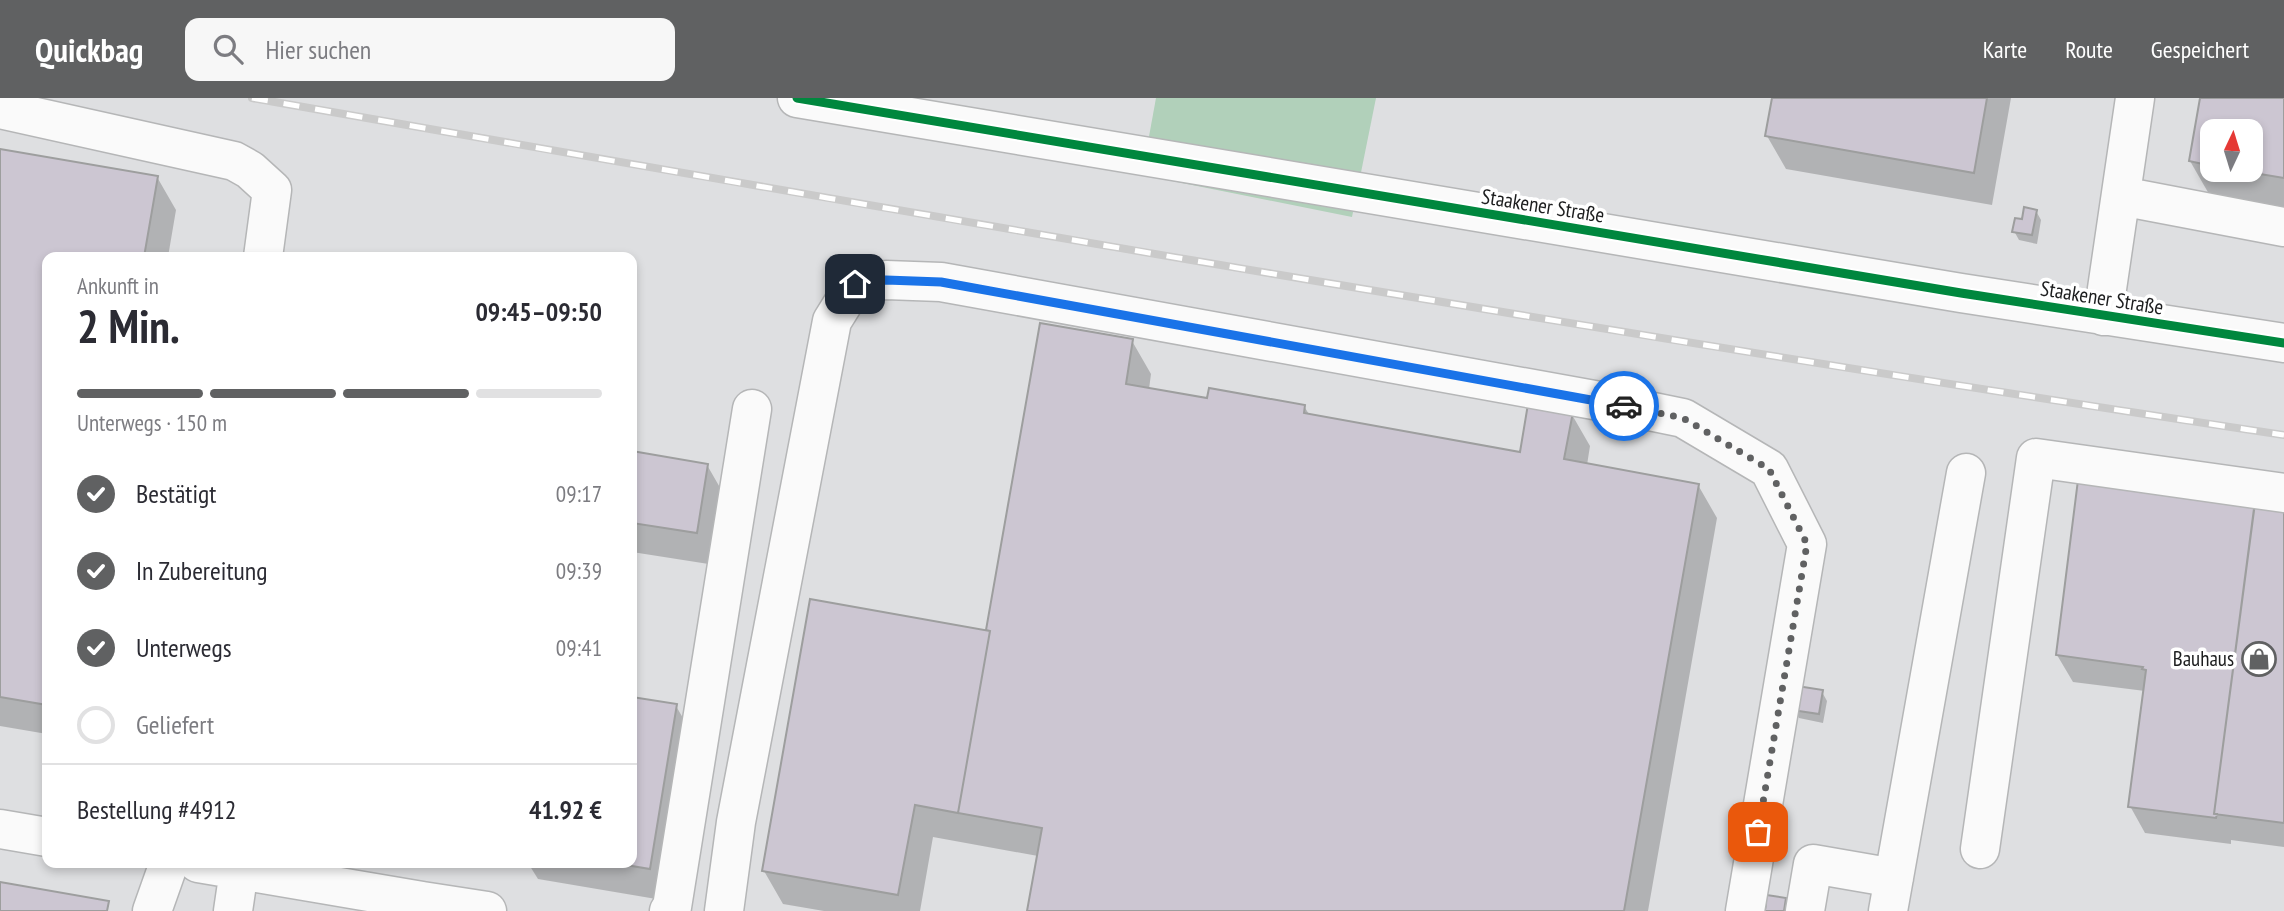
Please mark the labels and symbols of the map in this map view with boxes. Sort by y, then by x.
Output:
north arrow [2200,119,2263,182]
street label: Staakener Straße [1480,182,1606,229]
pin [825,254,885,314]
street label: Staakener Straße [2039,274,2165,321]
courier [1589,371,1659,441]
shop icon: Bauhaus [2240,640,2278,678]
place label: Bauhaus [2173,645,2234,672]
pin [1728,802,1788,862]

